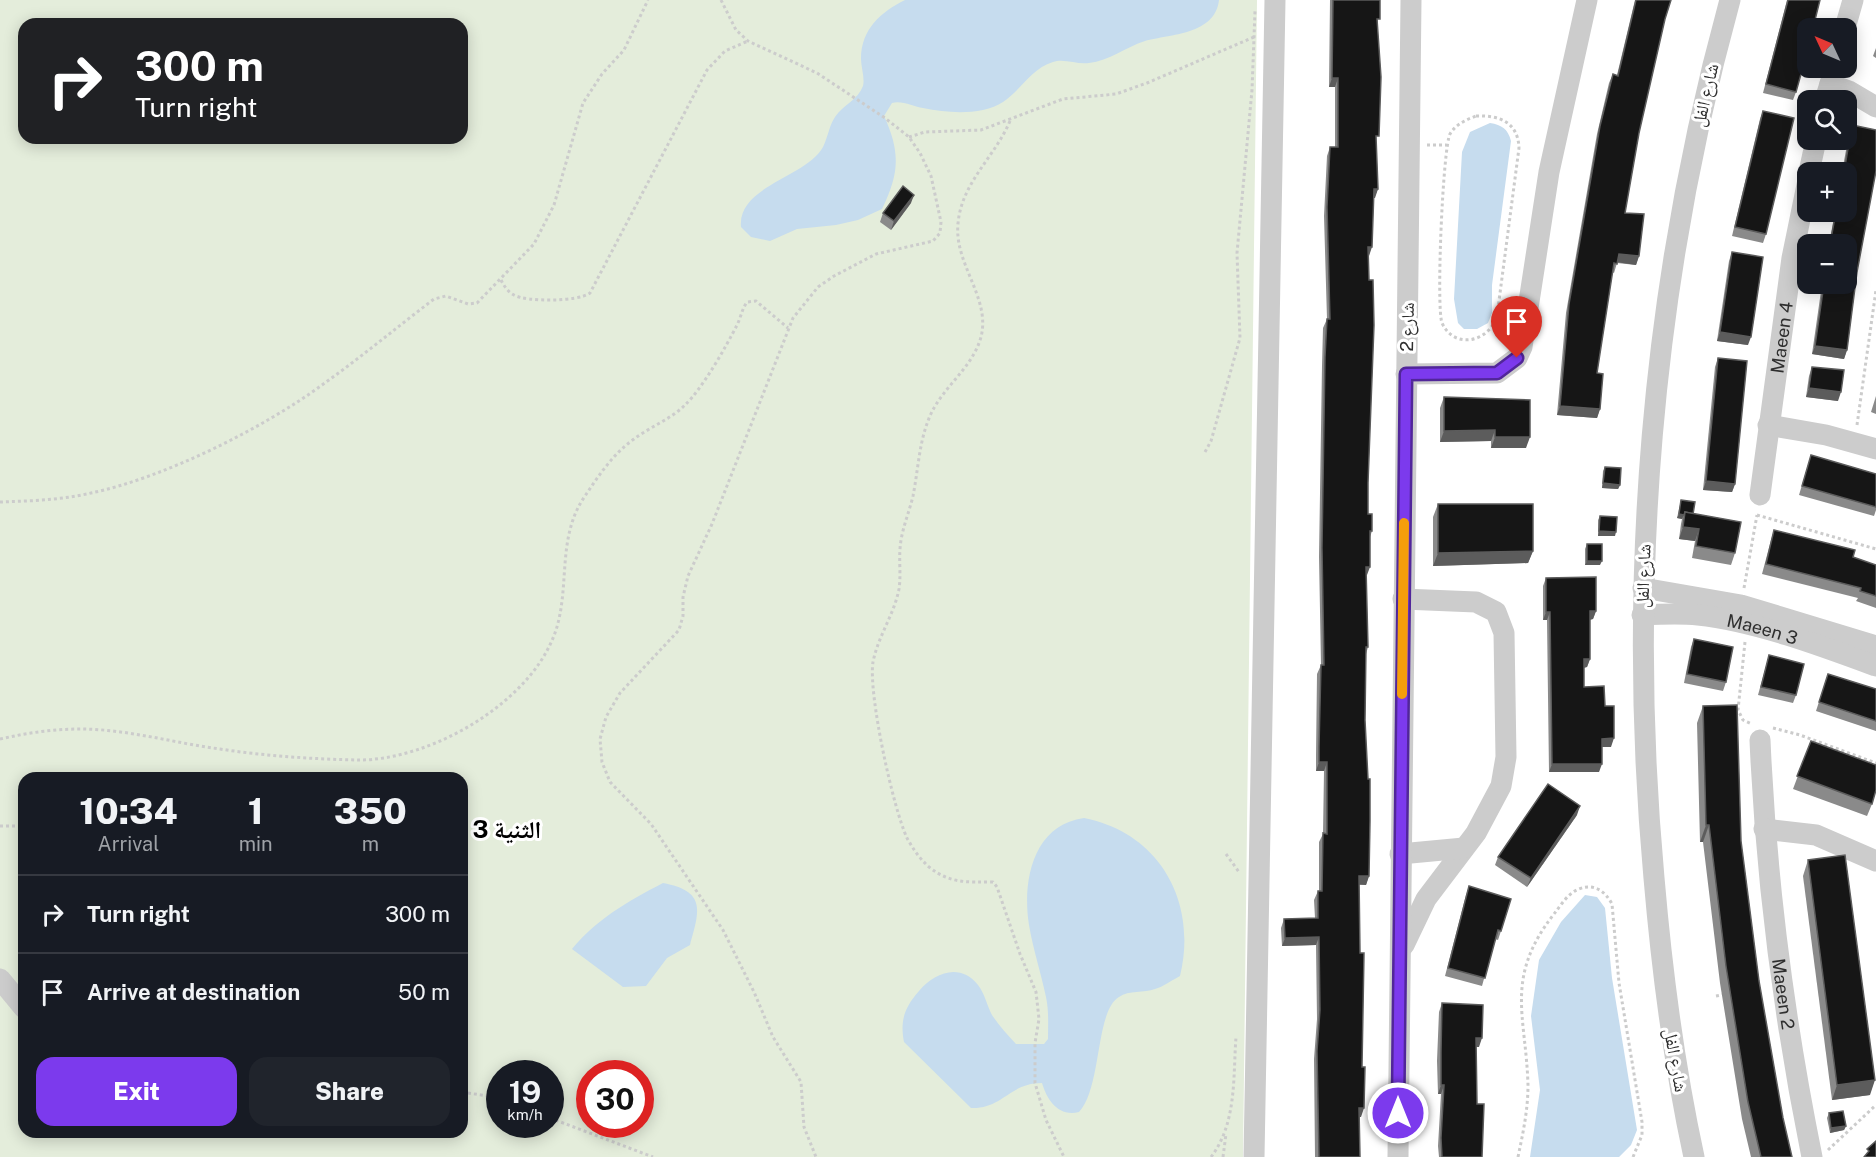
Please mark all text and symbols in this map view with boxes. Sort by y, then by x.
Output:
north arrow [1797,18,1857,78]
map controls [1797,18,1857,294]
text: 300 m [135,41,264,90]
icon: right [36,42,114,120]
street label: شارع الفل [1688,61,1723,129]
button: search [1797,90,1857,150]
text: Turn right [135,91,258,123]
button: + [1797,162,1857,222]
button: − [1797,234,1857,294]
pin [1491,296,1542,358]
street label: Maeen 4 [1766,300,1797,375]
street label: شارع 2 [1396,302,1419,352]
icon: arrive [1500,305,1533,338]
street label: شارع الفل [1631,544,1656,609]
street label: Maeen 3 [1725,609,1800,648]
text: 10:34 [79,790,178,832]
text: 1 [248,790,264,832]
text: 350 [334,790,407,832]
district label: الثنية 3 [473,815,541,844]
text: Arrival [97,832,159,856]
text: min [239,832,273,856]
text: m [362,832,379,856]
icon: right [36,898,69,931]
text: Turn right [87,901,190,927]
text: 300 m [385,901,450,927]
street label: Maeen 2 [1768,957,1799,1031]
icon: arrive [36,976,69,1009]
text: Arrive at destination [87,979,300,1005]
text: 50 m [398,979,450,1005]
street label: شارع الفل [1659,1027,1692,1094]
button: Exit [36,1057,237,1126]
button: Share [249,1057,450,1126]
speed limit sign: 30 [576,1060,654,1138]
text: 19 [509,1074,541,1110]
position arrow [1366,1081,1430,1145]
text: km/h [507,1106,543,1123]

